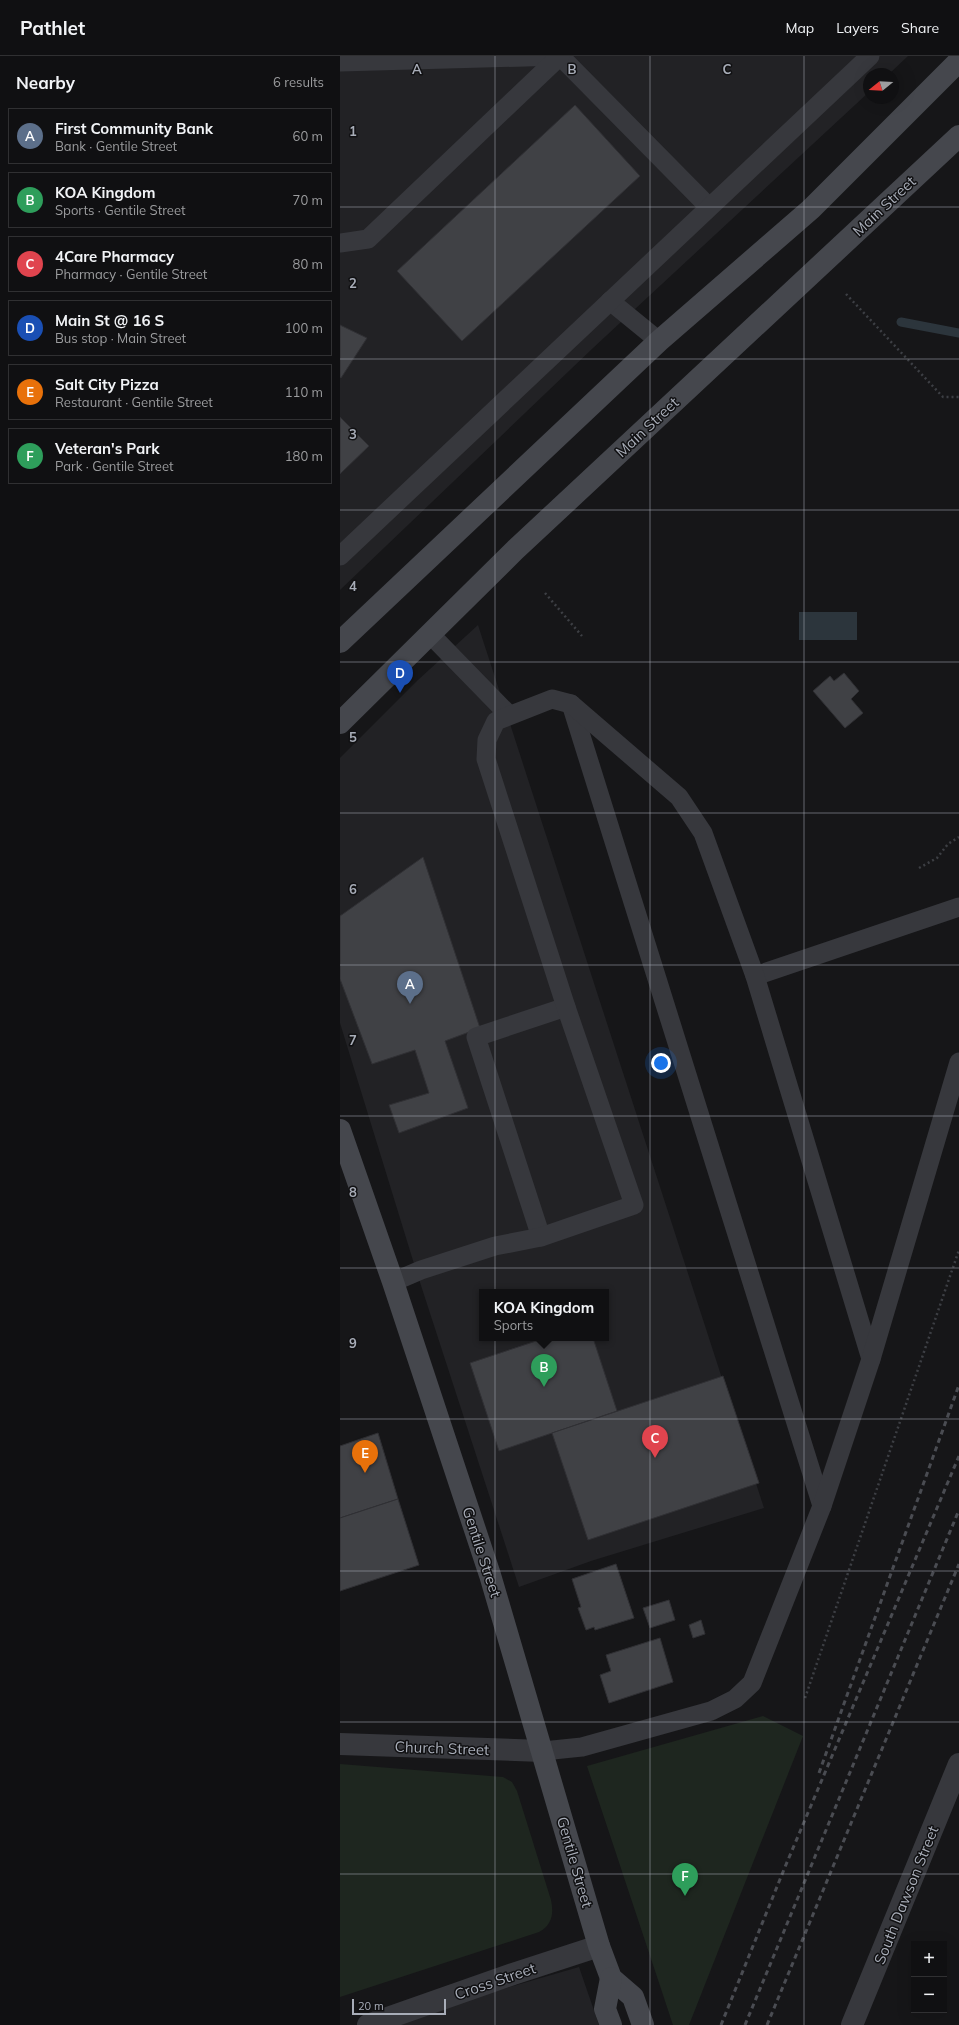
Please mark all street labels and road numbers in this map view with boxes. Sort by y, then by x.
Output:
street label: Main Street [848,172,920,240]
street label: Main Street [611,393,683,461]
street label: Gentile Street [458,1504,506,1600]
street label: Church Street [394,1737,490,1759]
street label: Gentile Street [553,1814,597,1910]
street label: South Dawson Street [870,1823,942,1967]
street label: Cross Street [452,1958,538,2004]

